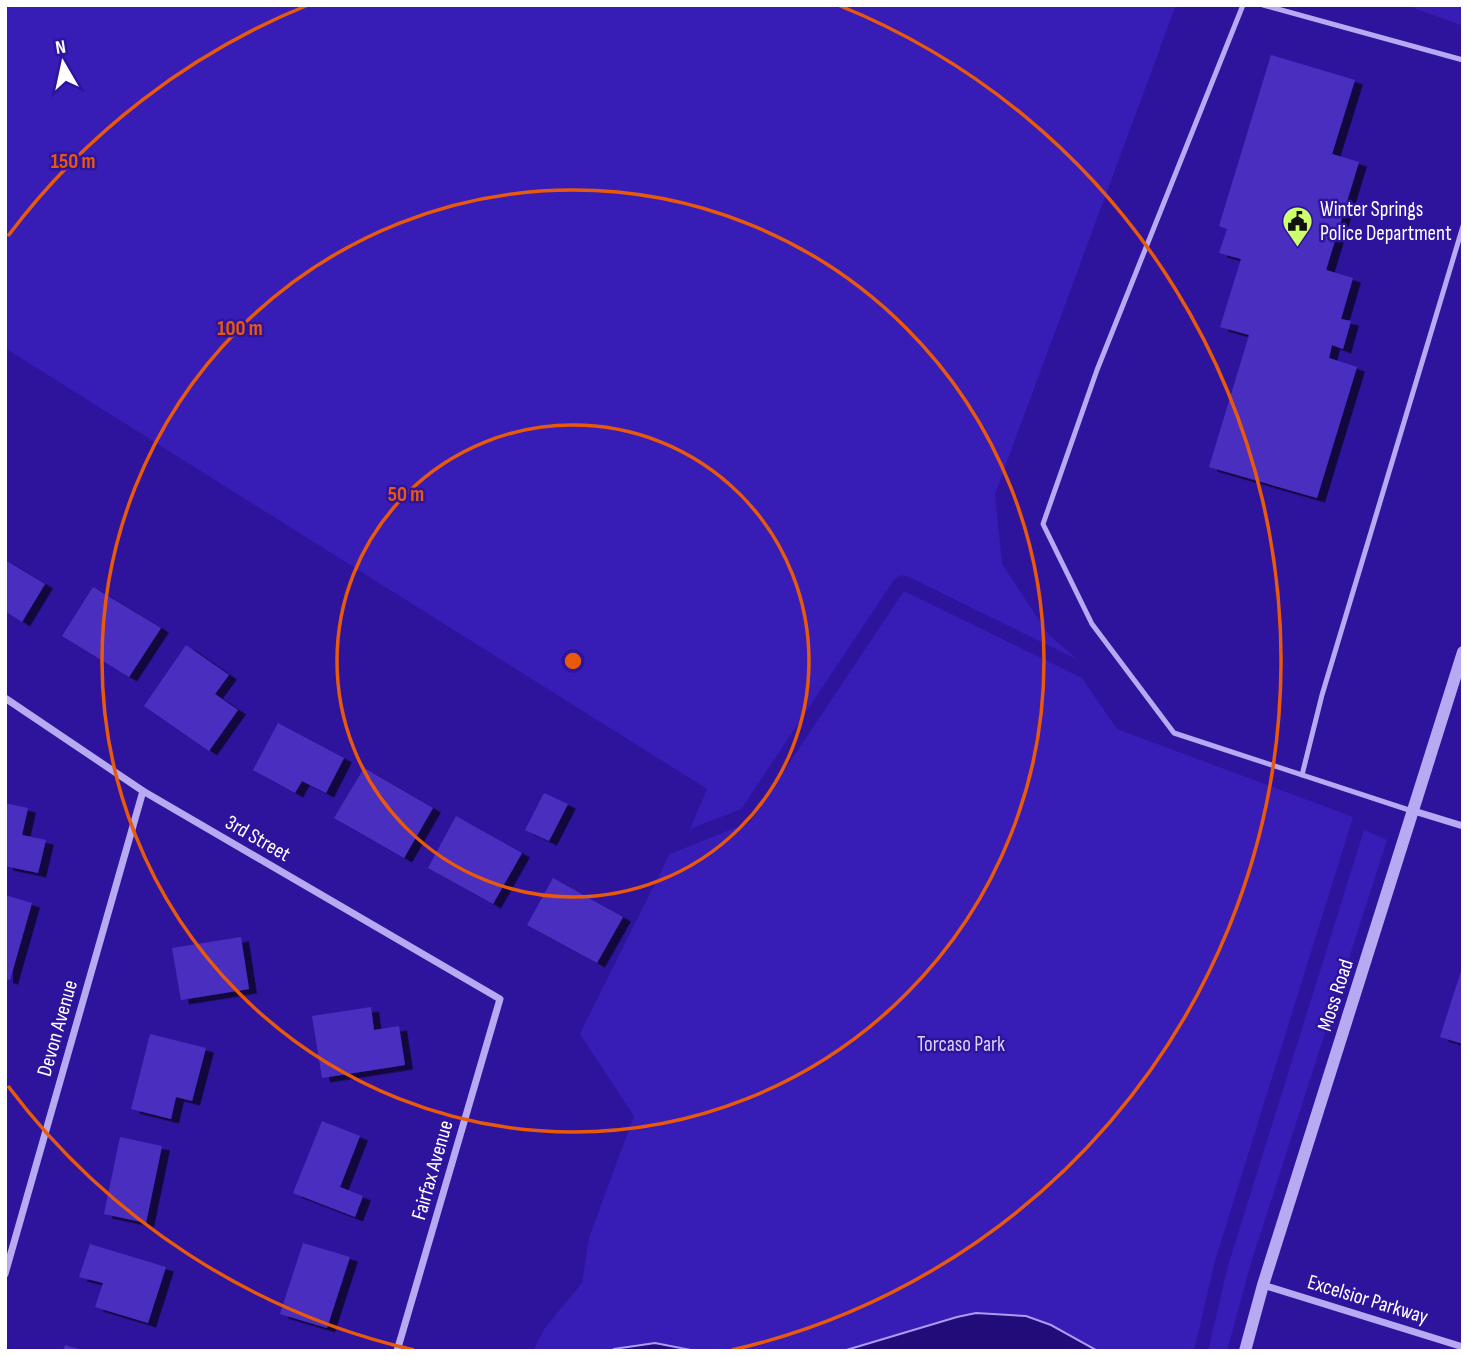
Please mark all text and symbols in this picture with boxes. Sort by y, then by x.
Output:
north arrow [28,28,98,98]
text: N [54,36,67,60]
text: 150 m [51,149,95,174]
place label: Winter Springs Police Department [1320,197,1452,246]
public building icon: Winter Springs Police Department [1280,204,1314,248]
text: 100 m [217,316,263,341]
text: 50 m [388,482,424,507]
centre of rings [561,649,585,673]
street label: 3rd Street [221,810,295,867]
street label: Moss Road [1312,956,1359,1034]
street label: Devon Avenue [32,977,83,1079]
park label: Torcaso Park [917,1032,1005,1057]
street label: Fairfax Avenue [406,1117,459,1223]
street label: Excelsior Parkway [1305,1269,1431,1330]

